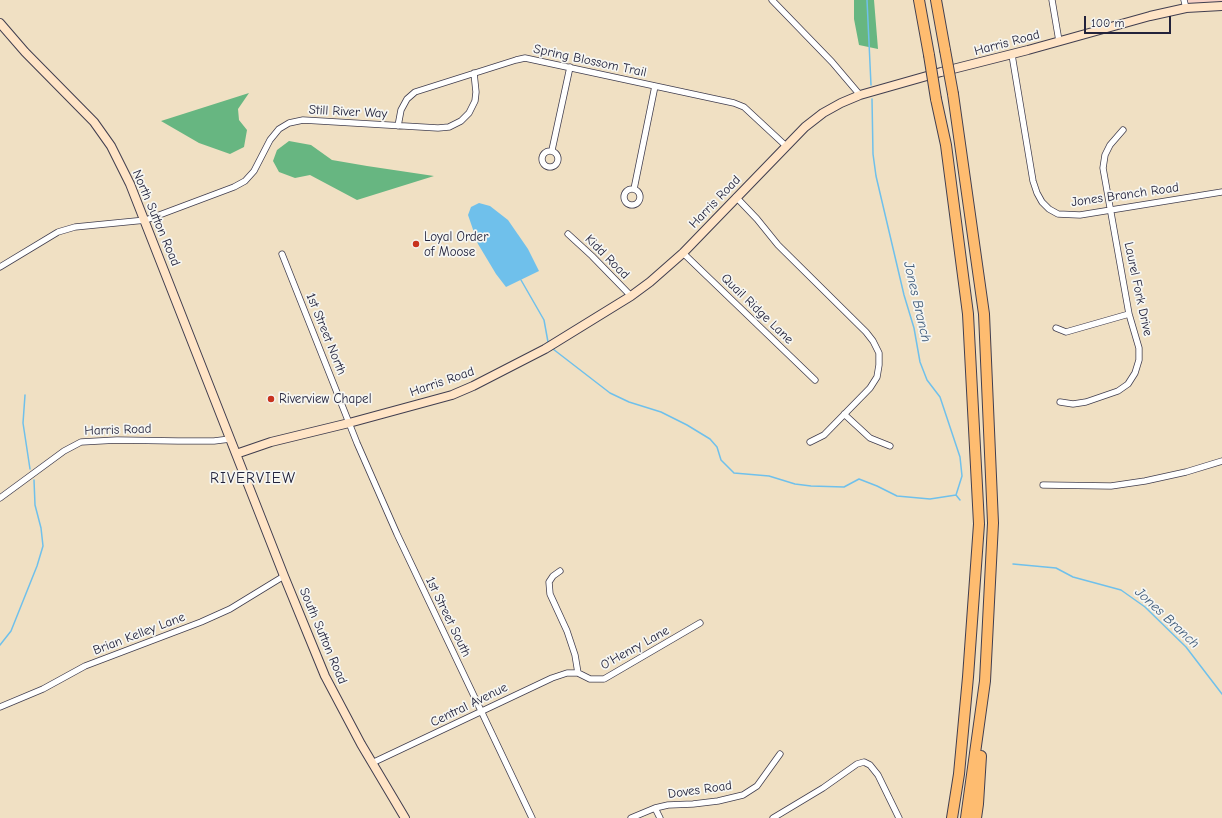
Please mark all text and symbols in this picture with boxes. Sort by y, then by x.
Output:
scale bar [1086,8,1173,34]
text: 100 m [1091,16,1124,30]
street label: Harris Road [973,27,1041,59]
street label: Spring Blossom Trail [532,41,648,81]
street label: Still River Way [308,102,388,122]
street label: North Sutton Road [129,168,183,268]
street label: Harris Road [686,172,744,232]
street label: Jones Branch Road [1070,180,1180,210]
place label: Loyal Order of Moose [424,229,488,260]
street label: Kidd Road [582,232,632,282]
marker: Loyal Order of Moose [411,239,421,249]
street label: Laurel Fork Drive [1120,241,1156,337]
water label: Jones Branch [900,260,934,344]
street label: Quail Ridge Lane [718,270,796,348]
street label: 1st Street North [303,291,349,377]
street label: Harris Road [408,364,476,400]
place label: Riverview Chapel [279,391,371,407]
marker: Riverview Chapel [266,394,276,404]
street label: Harris Road [84,421,152,439]
district label: RIVERVIEW [210,470,296,488]
street label: 1st Street South [422,575,474,659]
water label: Jones Branch [1131,584,1203,652]
street label: South Sutton Road [296,586,350,686]
street label: Brian Kelley Lane [91,609,187,659]
street label: O'Henry Lane [598,623,672,673]
street label: Central Avenue [428,680,510,730]
street label: Doves Road [667,778,733,802]

